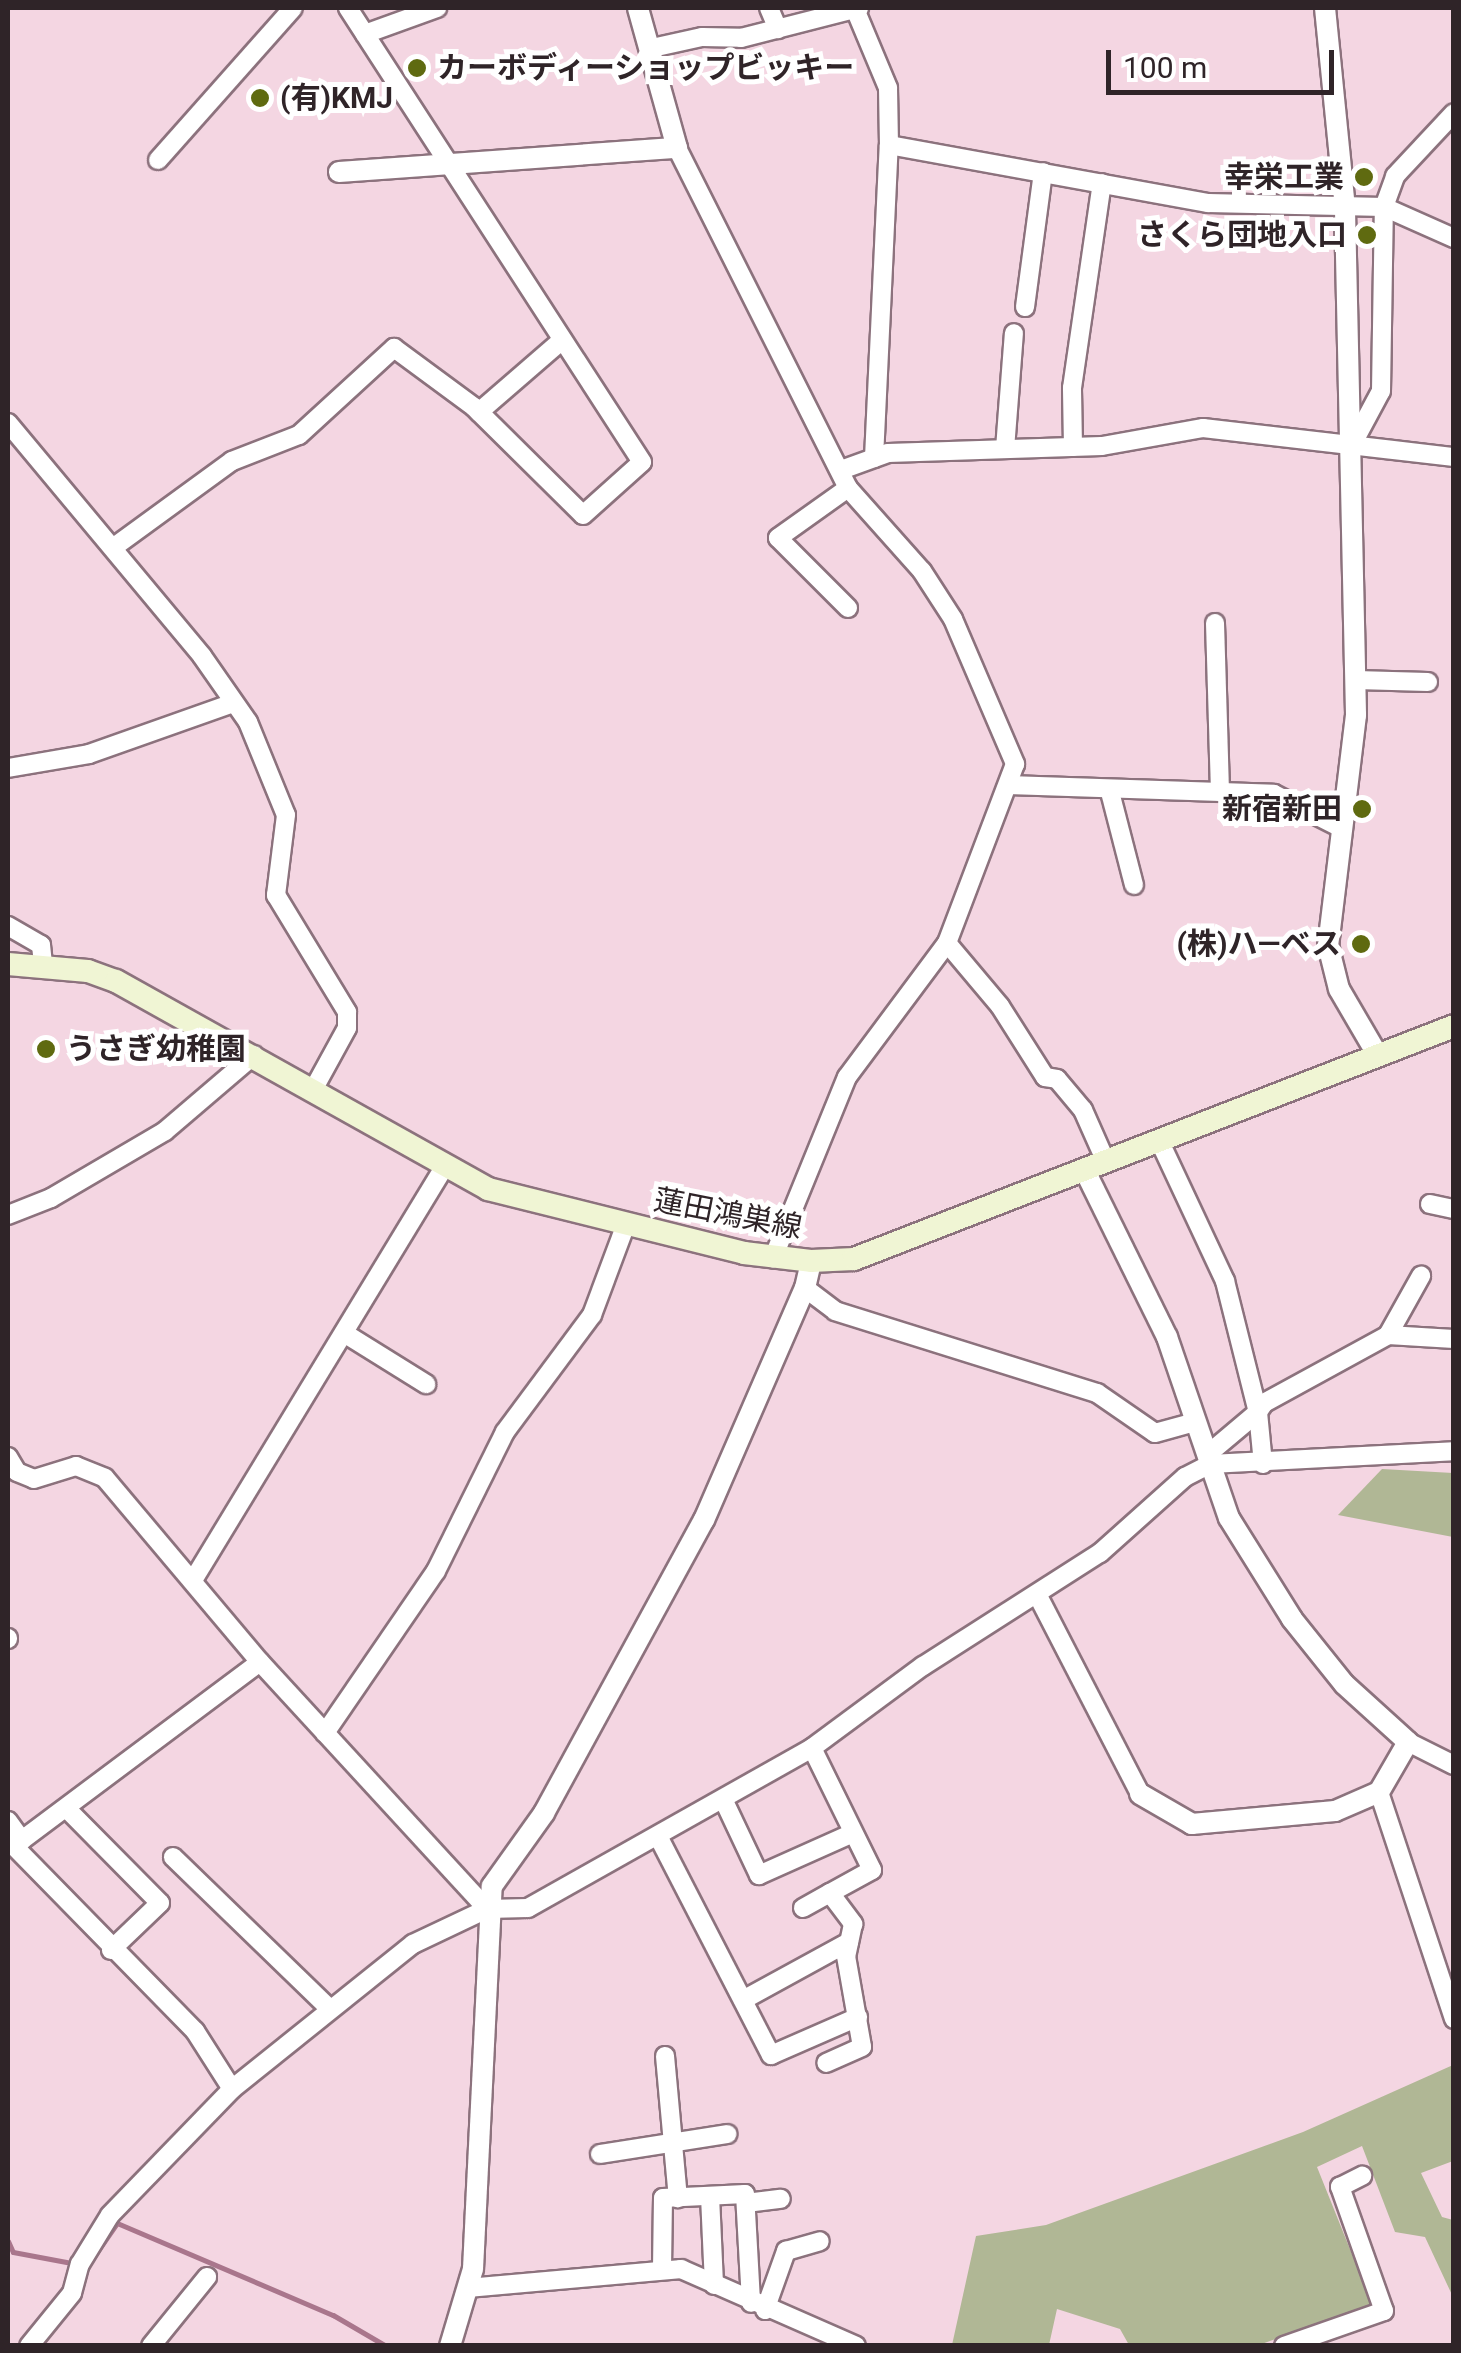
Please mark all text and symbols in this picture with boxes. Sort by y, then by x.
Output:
scale bar [1111,30,1338,92]
place label: カーボディーショップビッキー [437,50,857,86]
text: 100 m [1123,50,1207,85]
marker: カーボディーショップビッキー [406,57,428,79]
place label: (有)KMJ [280,80,393,116]
marker: (有)KMJ [249,87,271,109]
place label: 幸栄工業 [1224,159,1344,195]
marker: 幸栄工業 [1353,166,1375,188]
place label: さくら団地入口 [1137,217,1347,253]
marker: さくら団地入口 [1356,224,1378,246]
place label: 新宿新田 [1222,791,1342,827]
marker: 新宿新田 [1351,798,1373,820]
place label: (株)ハ―ベス [1177,926,1341,962]
marker: (株)ハ―ベス [1350,933,1372,955]
place label: うさぎ幼稚園 [66,1031,246,1067]
marker: うさぎ幼稚園 [35,1038,57,1060]
street label: 蓮田鴻巣線 [651,1182,805,1246]

